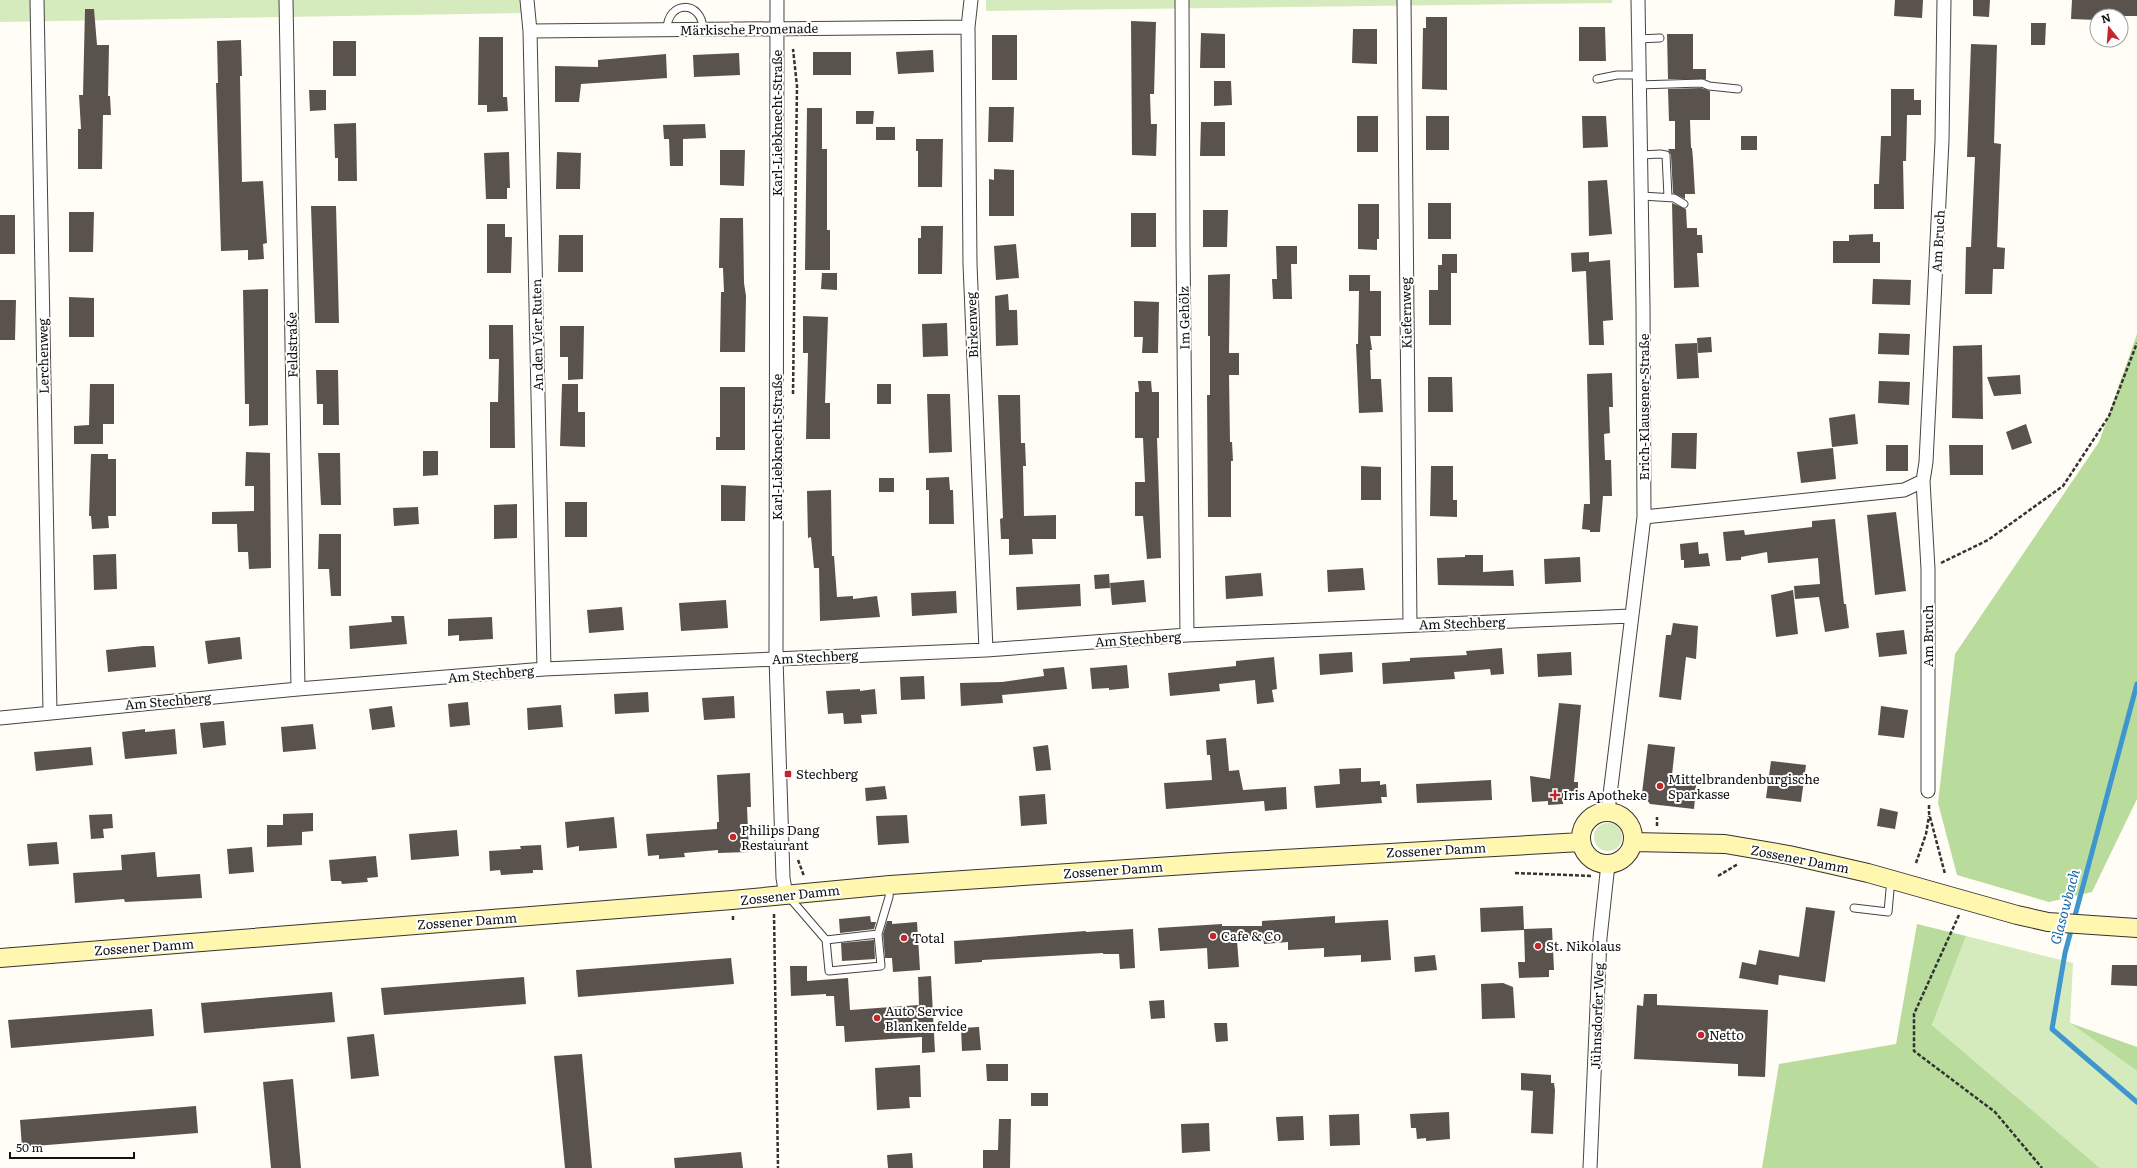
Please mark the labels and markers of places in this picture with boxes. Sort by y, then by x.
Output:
place label: Stechberg [796,764,859,783]
marker: Stechberg [783,769,793,779]
place label: Mittelbrandenburgische Sparkasse [1668,769,1820,803]
marker: Mittelbrandenburgische Sparkasse [1655,781,1665,791]
place label: Iris Apotheke [1563,785,1647,804]
marker: Iris Apotheke [1550,790,1560,800]
place label: Philips Dang Restaurant [741,820,820,854]
marker: Philips Dang Restaurant [728,832,738,842]
place label: Cafe & Co [1221,926,1281,945]
place label: Total [912,928,945,947]
marker: Cafe & Co [1208,931,1218,941]
marker: Total [899,933,909,943]
place label: St. Nikolaus [1546,936,1621,955]
marker: St. Nikolaus [1533,941,1543,951]
place label: Auto Service Blankenfelde [885,1001,967,1035]
marker: Auto Service Blankenfelde [872,1013,882,1023]
place label: Netto [1709,1025,1744,1044]
marker: Netto [1696,1030,1706,1040]

